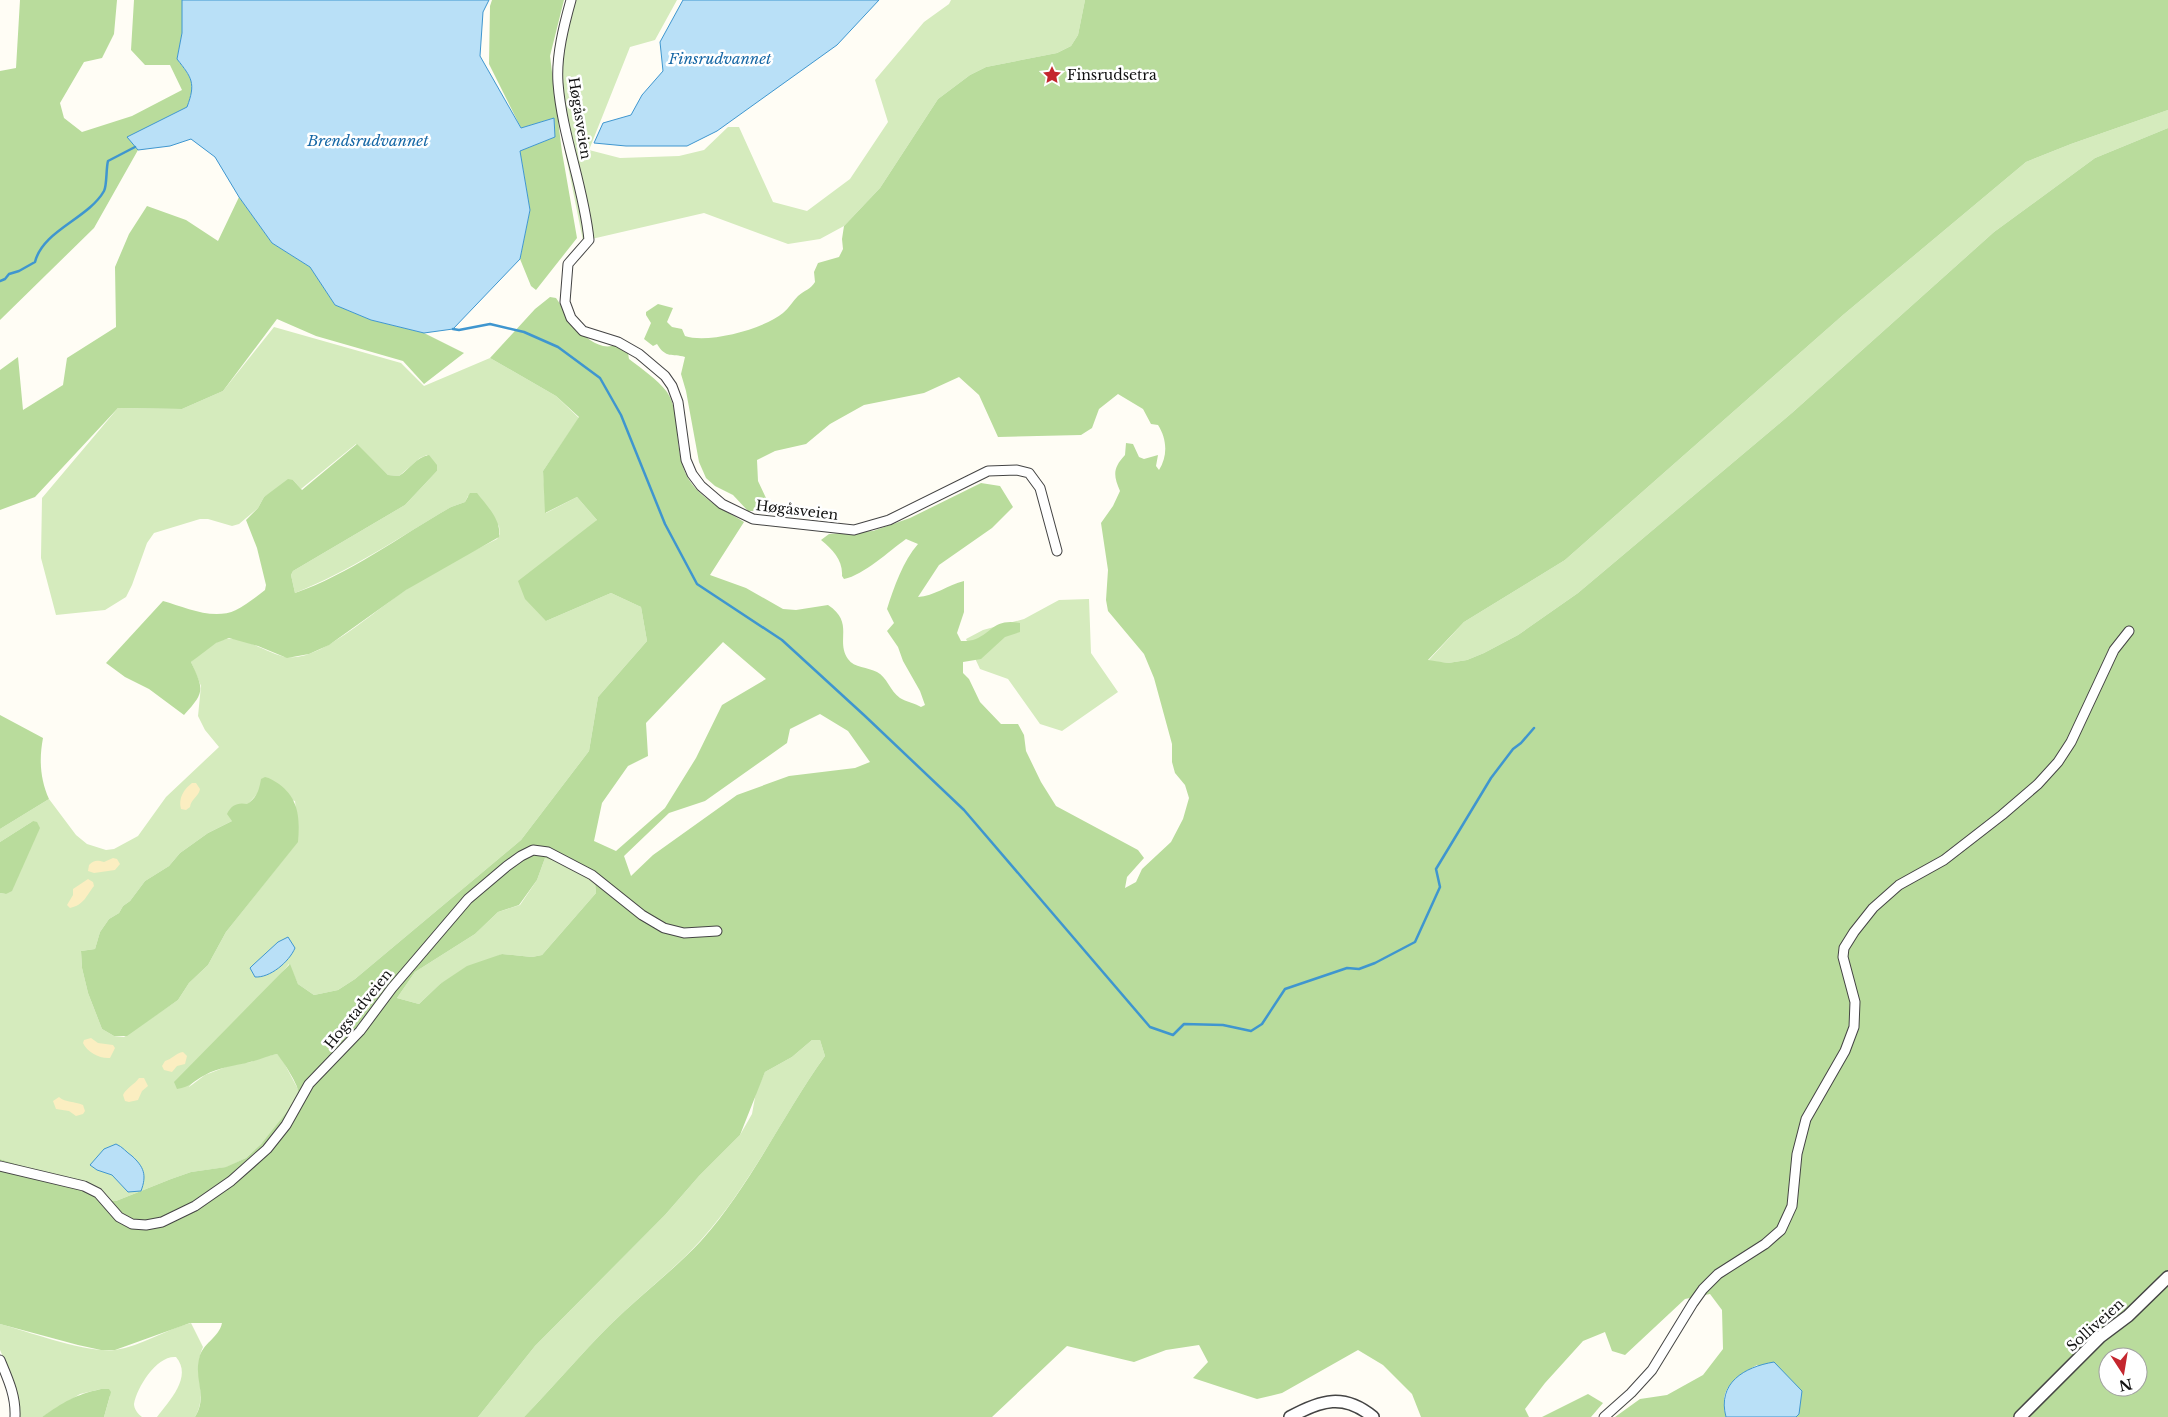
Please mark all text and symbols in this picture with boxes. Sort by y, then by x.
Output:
water label: Finsrudvannet [667,49,772,68]
place icon: Finsrudsetra [1041,64,1063,86]
place label: Finsrudsetra [1067,66,1157,84]
street label: Høgåsveien [565,76,595,161]
water label: Brendsrudvannet [306,131,429,150]
street label: Høgåsveien [755,496,840,524]
street label: Hogstadveien [320,965,396,1053]
street label: Solliveien [2063,1294,2128,1355]
north arrow [2098,1347,2148,1397]
text: N [2117,1375,2134,1395]

